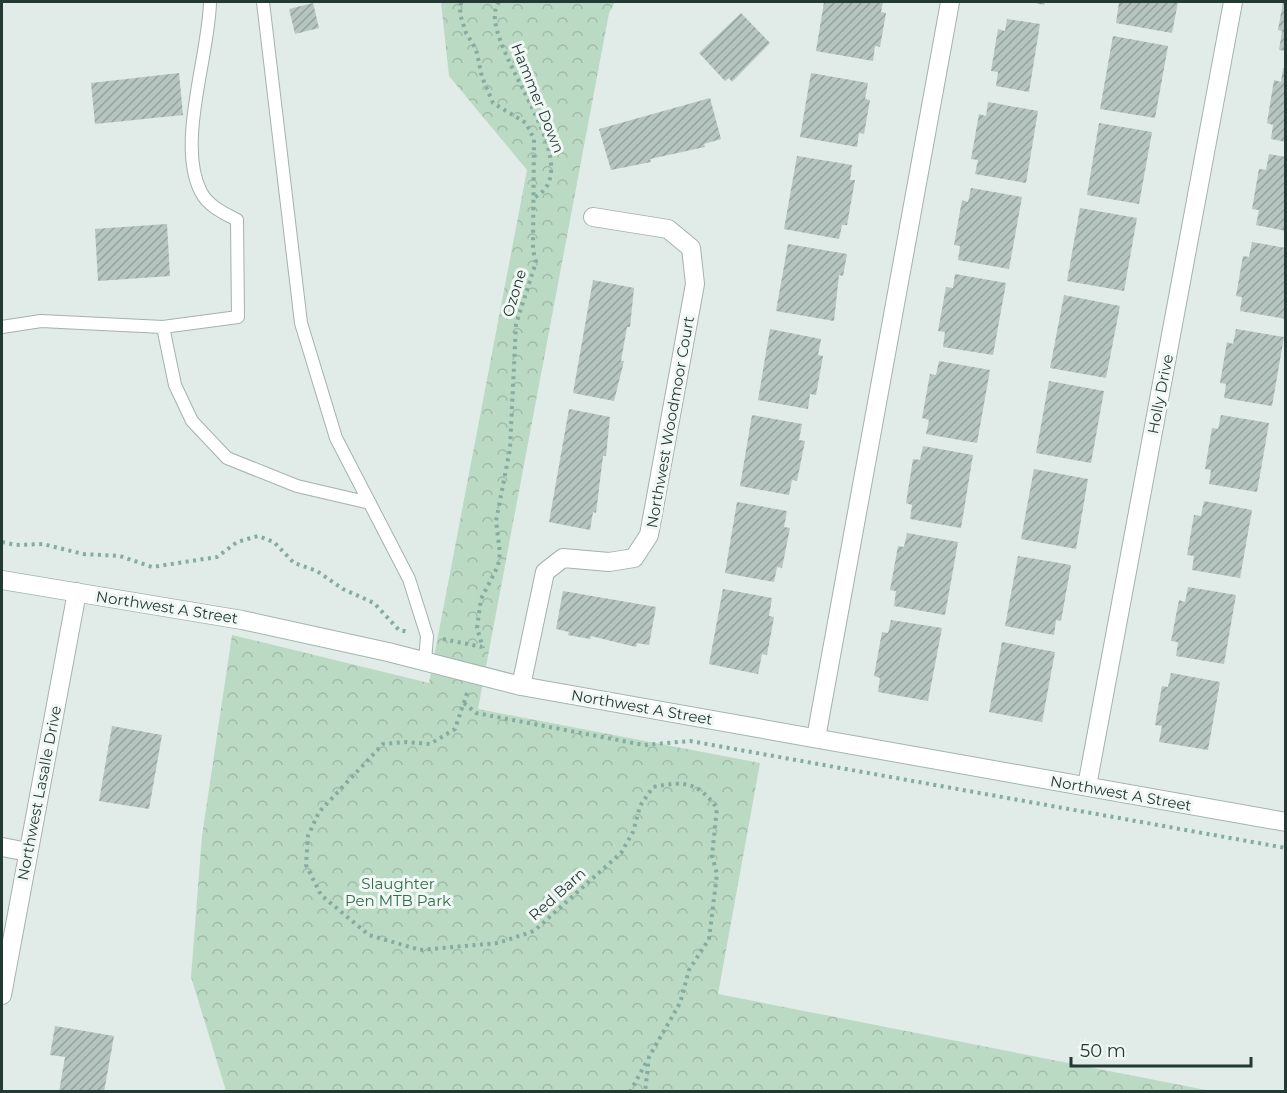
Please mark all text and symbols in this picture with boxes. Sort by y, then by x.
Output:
street label: Hammer Down [507,40,569,156]
street label: Ozone [498,267,530,319]
street label: Northwest Woodmoor Court [642,315,698,529]
street label: Holly Drive [1143,352,1177,436]
street label: Northwest A Street [95,586,239,628]
street label: Northwest A Street [570,685,714,729]
street label: Northwest Lasalle Drive [13,704,65,882]
street label: Northwest A Street [1049,771,1193,815]
street label: Red Barn [525,863,589,925]
park label: Slaughter Pen MTB Park [345,874,451,910]
scale bar [1071,1030,1251,1068]
text: 50 m [1080,1040,1126,1062]

